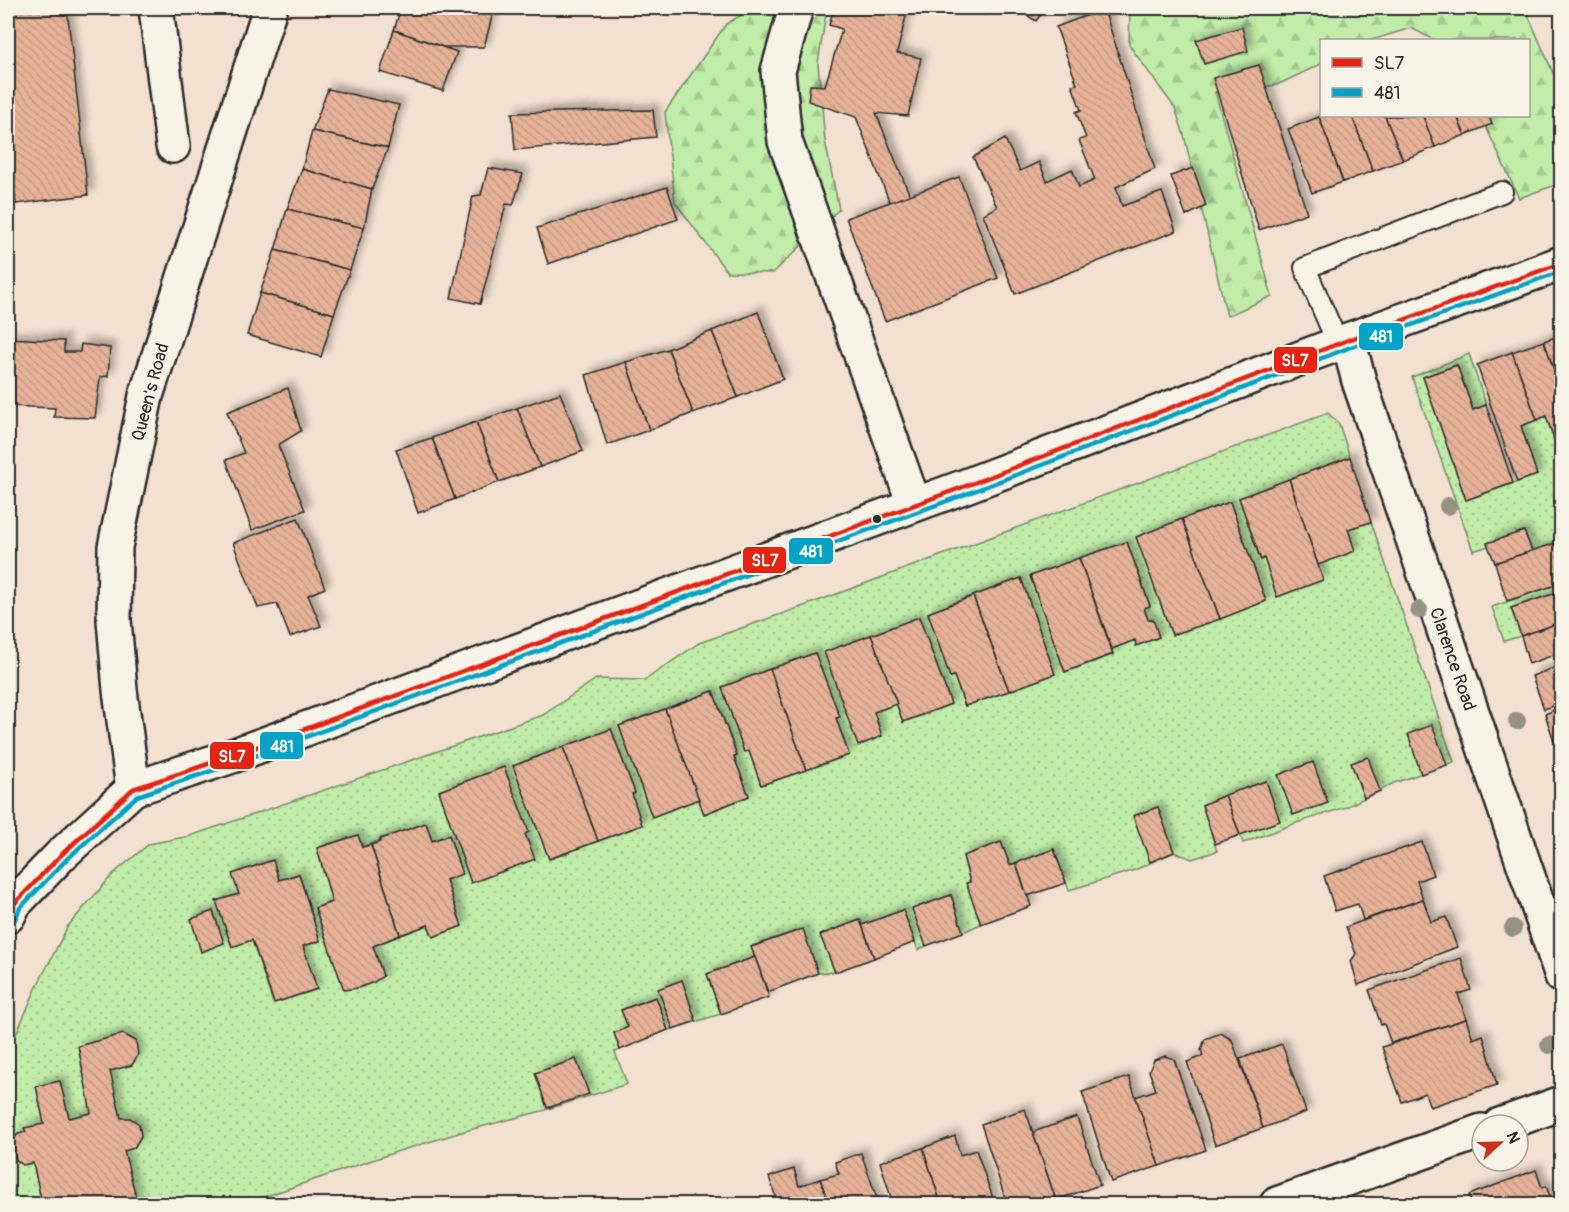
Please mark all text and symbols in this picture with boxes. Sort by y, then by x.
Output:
legend [1320,39,1530,117]
text: SL7 [1374,52,1405,75]
text: 481 [1374,82,1401,105]
line badge: 481 [1358,322,1404,351]
text: 481 [1369,327,1393,347]
street label: Queen's Road [126,341,175,444]
line badge: SL7 [1273,346,1318,374]
text: SL7 [1282,351,1309,371]
unlabelled marker [871,513,883,525]
line badge: 481 [788,537,834,565]
text: 481 [799,542,823,562]
line badge: SL7 [742,546,787,574]
text: SL7 [752,551,779,571]
street label: Clarence Road [1424,604,1481,714]
line badge: 481 [259,731,304,760]
text: 481 [270,737,294,757]
line badge: SL7 [209,741,255,770]
text: SL7 [219,747,246,767]
north arrow [1470,1113,1530,1173]
text: N [1502,1129,1524,1147]

